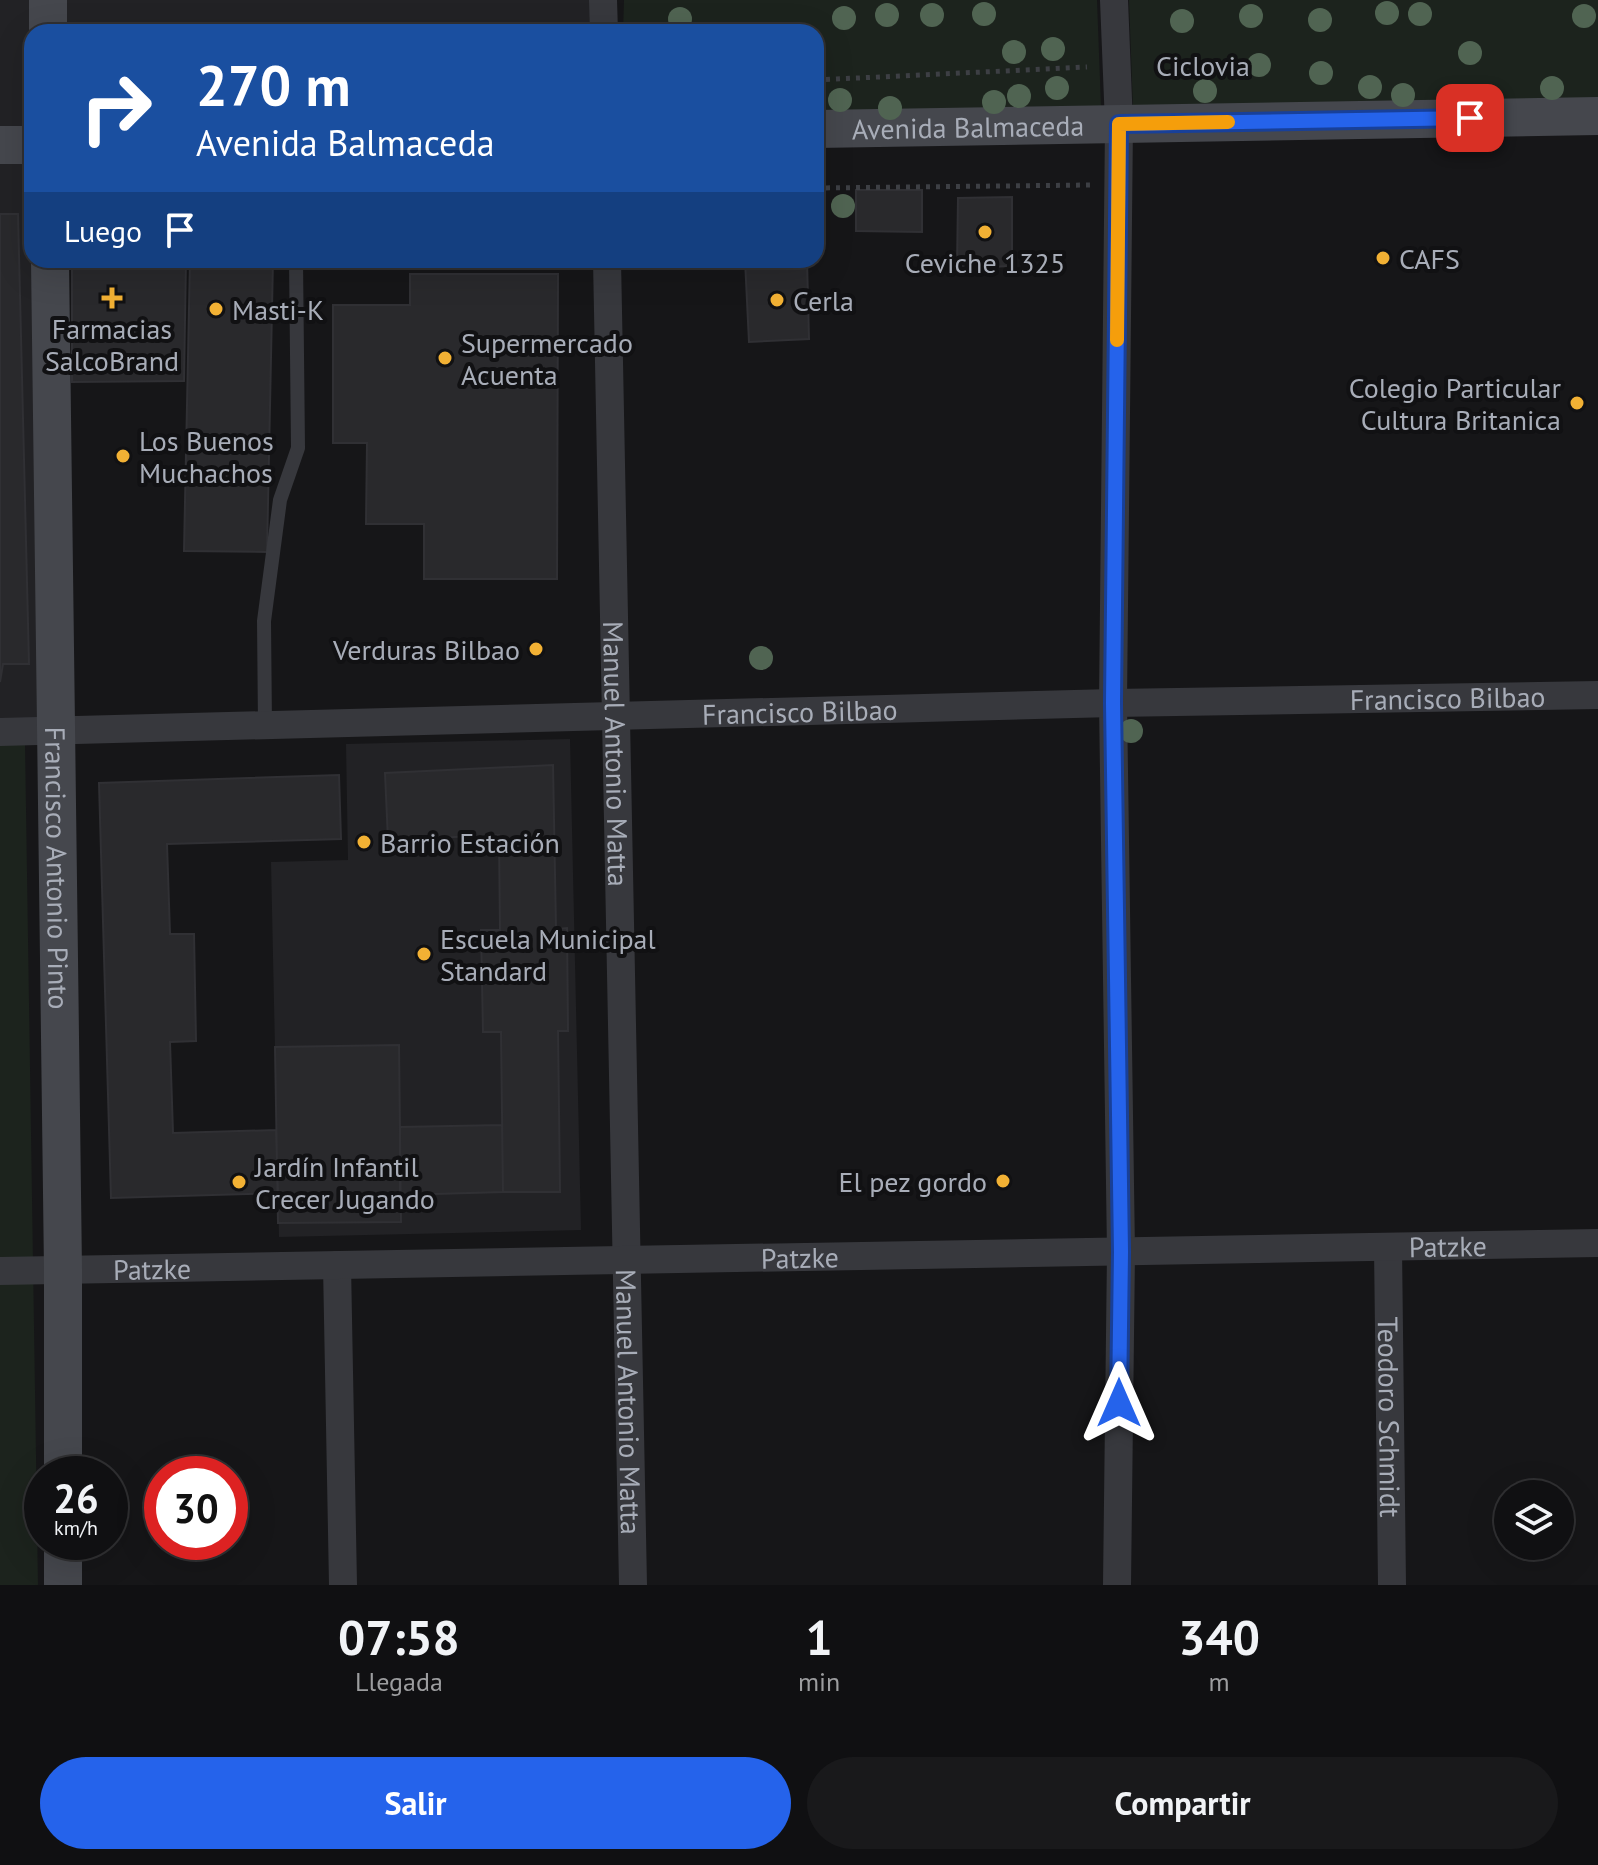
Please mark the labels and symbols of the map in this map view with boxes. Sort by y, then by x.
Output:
street label: Ciclovia [1156,47,1250,84]
pin [1436,84,1504,152]
street label: Avenida Balmaceda [851,106,1084,147]
marker: Ceviche 1325 [976,223,994,241]
place label: CAFS [1399,240,1460,277]
place label: Ceviche 1325 [905,244,1065,281]
marker: CAFS [1374,249,1392,267]
place label: Cerla [793,282,854,319]
marker: Farmacias SalcoBrand [103,289,121,307]
place label: Masti-K [232,291,324,328]
marker: Cerla [768,291,786,309]
marker: Masti-K [207,300,225,318]
place label: Farmacias SalcoBrand [45,310,179,379]
place label: Supermercado Acuenta [461,324,633,393]
marker: Supermercado Acuenta [436,349,454,367]
place label: Colegio Particular Cultura Britanica [1349,369,1561,438]
marker: Colegio Particular Cultura Britanica [1568,394,1586,412]
place label: Los Buenos Muchachos [139,422,274,491]
marker: Los Buenos Muchachos [114,447,132,465]
street label: Manuel Antonio Matta [596,621,638,887]
place label: Verduras Bilbao [332,631,520,668]
marker: Verduras Bilbao [527,640,545,658]
street label: Francisco Bilbao [1349,677,1546,718]
street label: Francisco Bilbao [701,690,898,732]
street label: Francisco Antonio Pinto [38,726,78,1010]
place label: Barrio Estación [380,824,560,861]
marker: Barrio Estación [355,833,373,851]
place label: Escuela Municipal Standard [440,920,656,989]
marker: Escuela Municipal Standard [415,945,433,963]
place label: Jardín Infantil Crecer Jugando [254,1148,435,1217]
place label: El pez gordo [838,1163,987,1200]
marker: El pez gordo [994,1172,1012,1190]
marker: Jardín Infantil Crecer Jugando [230,1173,248,1191]
street label: Patzke [1408,1226,1487,1265]
street label: Patzke [761,1238,839,1276]
street label: Patzke [113,1249,191,1288]
street label: Manuel Antonio Matta [608,1269,651,1535]
street label: Teodoro Schmidt [1370,1316,1410,1518]
position arrow [1077,1361,1161,1445]
speed limit sign: 30 [144,1456,248,1560]

